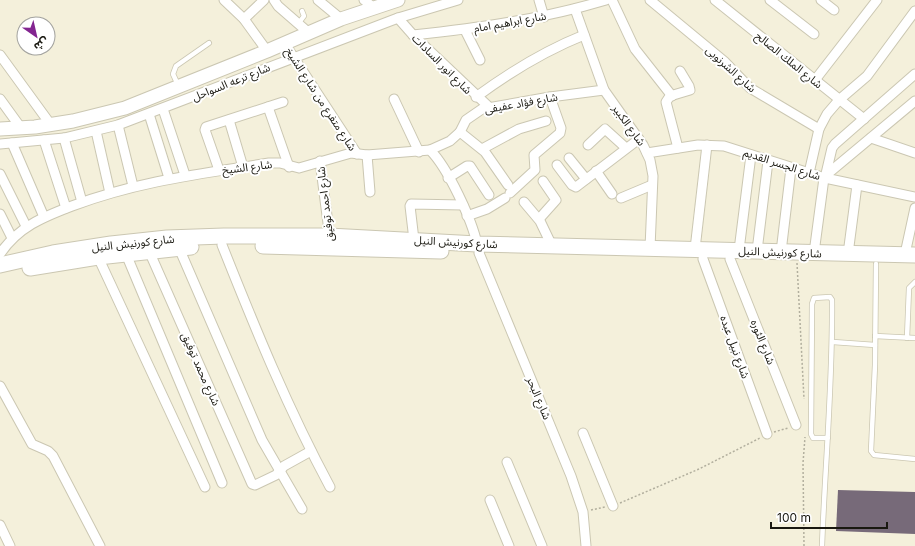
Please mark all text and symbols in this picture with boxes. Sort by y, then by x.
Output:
street label: شارع ابراهيم امام [473,9,548,37]
north arrow [16,16,56,56]
street label: شارع الملك الصالح [752,29,826,92]
street label: شارع انور السادات [408,31,475,98]
text: ش [31,34,52,54]
street label: شارع الشرنوبى [702,43,759,96]
street label: شارع متفرع من شارع الشيخ [282,45,360,154]
street label: شارع ترعه السواحل [190,60,273,105]
street label: شارع فؤاد عفيفى [483,90,559,117]
street label: شارع الكبير [608,101,649,149]
street label: شارع الجسر القديم [741,145,823,185]
street label: شارع الشيخ [221,157,273,178]
street label: شارع احمد توفيق [313,165,338,242]
street label: شارع كورنيش النيل [91,232,176,255]
street label: شارع كورنيش النيل [414,233,498,252]
street label: شارع كورنيش النيل [738,244,822,261]
street label: شارع نبيل عبده [716,314,753,381]
street label: شارع الثوره [747,317,779,367]
street label: شارع محمد توفيق [178,330,224,409]
street label: شارع البحر [522,374,554,422]
scale bar [771,504,887,530]
text: 100 m [777,510,811,525]

